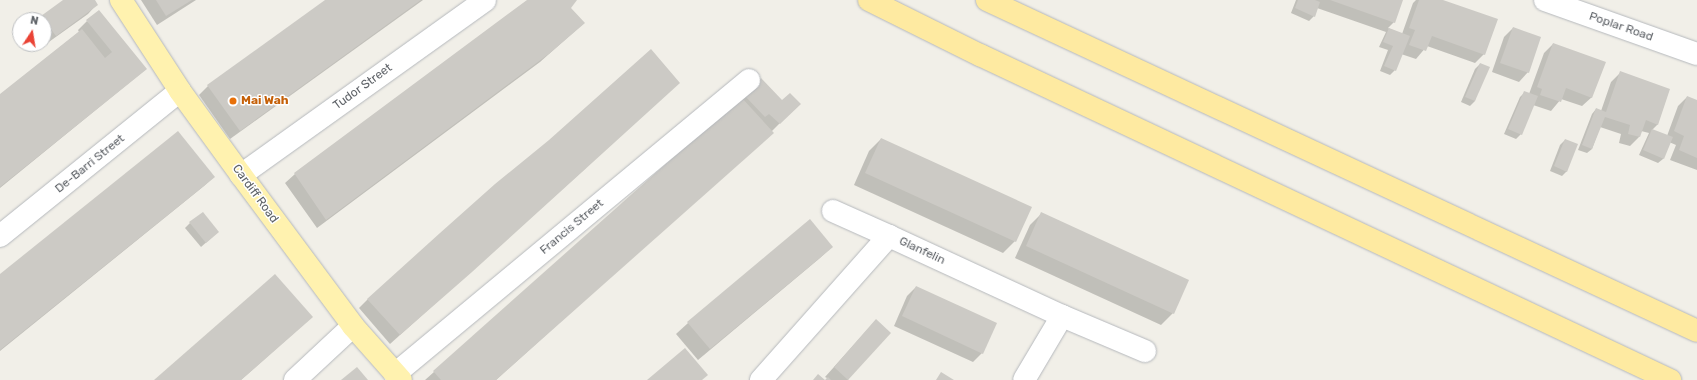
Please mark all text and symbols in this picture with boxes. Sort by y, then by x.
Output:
street label: Poplar Road [1587,9,1655,45]
north arrow [12,12,52,52]
text: N [29,14,40,28]
street label: Tudor Street [331,61,395,113]
place label: Mai Wah [241,94,289,108]
marker: Mai Wah [228,96,238,106]
street label: De-Barri Street [52,132,128,196]
street label: Cardiff Road [229,162,281,226]
street label: Francis Street [537,196,607,258]
street label: Glanfelin [897,234,947,268]

